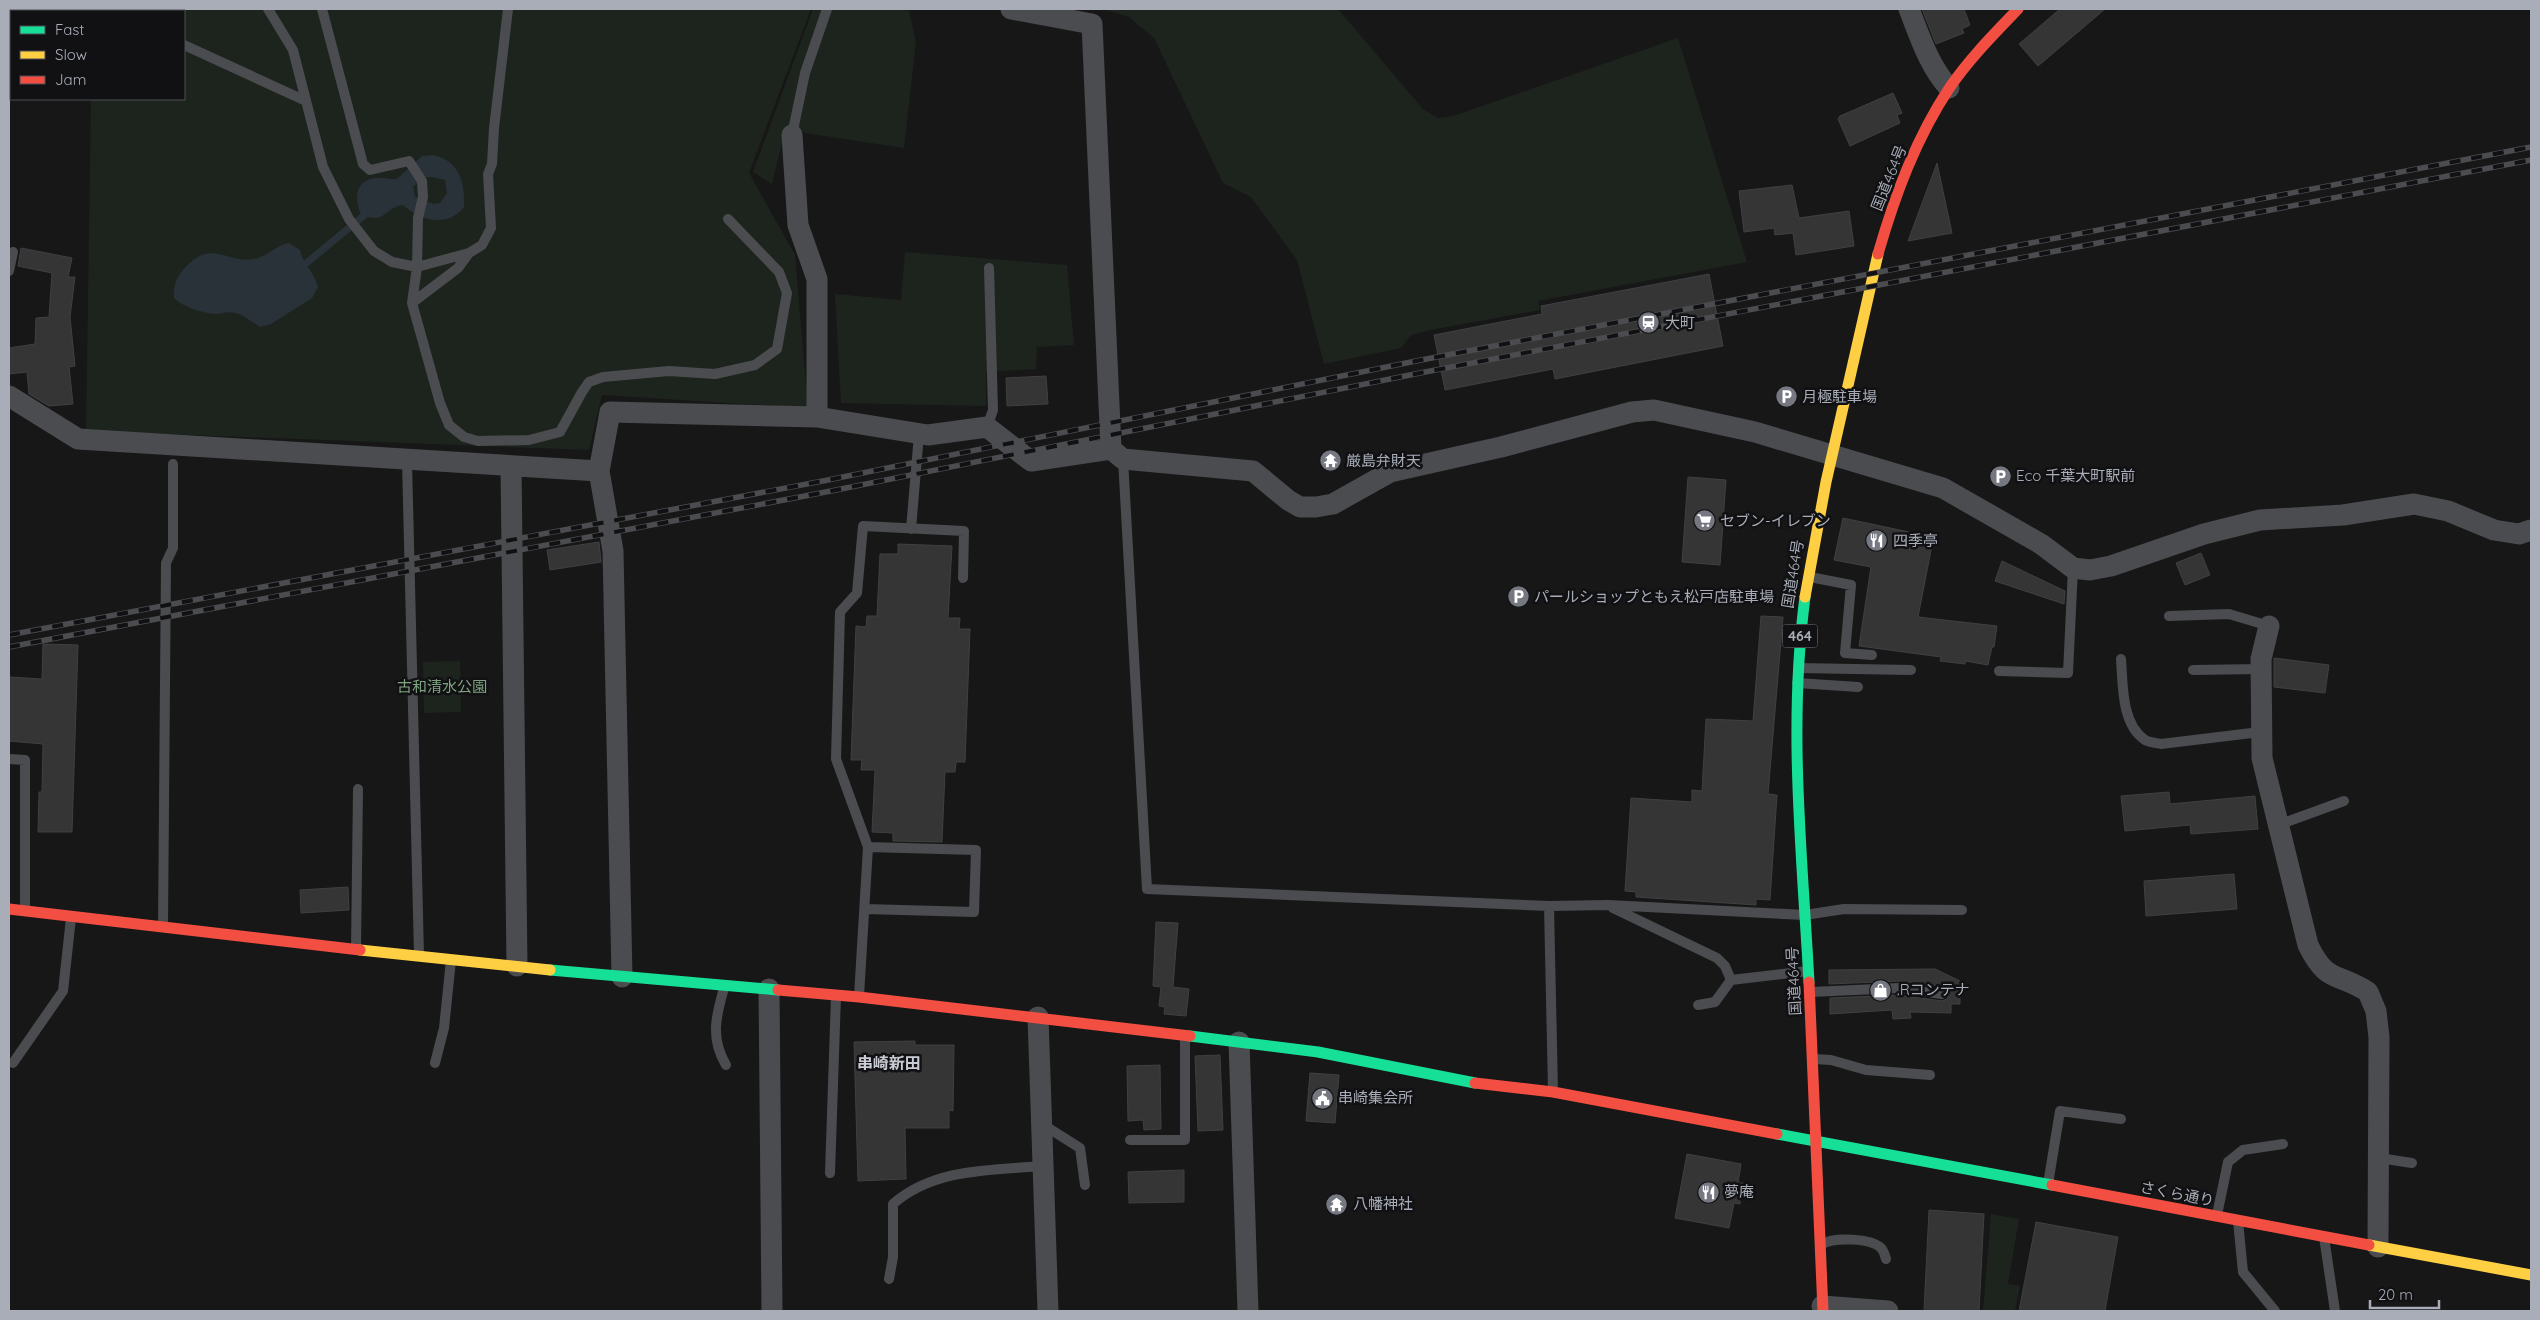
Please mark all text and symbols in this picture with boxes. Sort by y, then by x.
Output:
legend [10,10,185,100]
text: Fast [55,20,84,39]
text: Slow [55,45,87,64]
text: Jam [55,70,86,89]
street label: 国道464号 [1867,142,1910,213]
station icon: 大町 [1637,311,1661,335]
place label: 大町 [1665,313,1695,332]
parking icon: 月極駐車場 [1774,385,1798,409]
place label: 月極駐車場 [1802,387,1877,406]
temple icon: 厳島弁財天 [1318,449,1342,473]
place label: 厳島弁財天 [1346,451,1421,470]
parking icon: Eco 千葉大町駅前 [1988,464,2012,488]
place label: Eco 千葉大町駅前 [2016,466,2135,485]
supermarket icon: セブン-イレブン [1692,509,1716,533]
place label: セブン-イレブン [1720,511,1831,530]
restaurant icon: 四季亭 [1865,529,1889,553]
place label: 四季亭 [1893,531,1938,550]
street label: 国道464号 [1778,538,1807,610]
parking icon: パールショップともえ松戸店駐車場 [1506,585,1530,609]
place label: パールショップともえ松戸店駐車場 [1534,587,1774,606]
road number: 464 [1782,624,1818,648]
park label: 古和清水公園 [397,677,487,696]
street label: 国道464号 [1782,946,1805,1016]
shop icon: .Rコンテナ [1869,978,1893,1002]
place label: .Rコンテナ [1897,980,1970,999]
district label: 串崎新田 [857,1053,921,1073]
public building icon: 串崎集会所 [1310,1086,1334,1110]
place label: 串崎集会所 [1338,1088,1413,1107]
street label: さくら通り [2138,1177,2216,1210]
restaurant icon: 夢庵 [1696,1180,1720,1204]
place label: 夢庵 [1724,1182,1754,1201]
temple icon: 八幡神社 [1325,1192,1349,1216]
place label: 八幡神社 [1353,1194,1413,1213]
scale bar [2370,1278,2439,1310]
text: 20 m [2378,1285,2413,1304]

